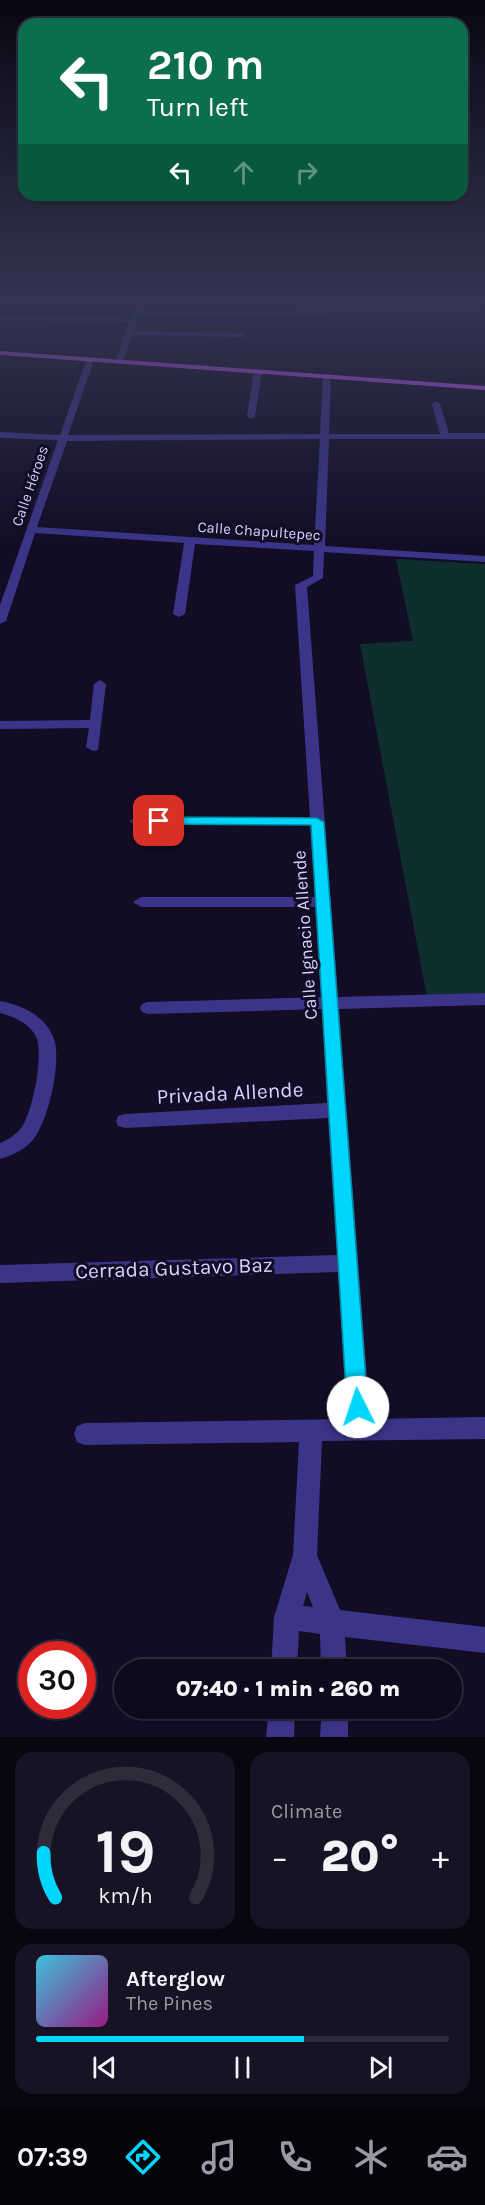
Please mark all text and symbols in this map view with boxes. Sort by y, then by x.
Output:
text: 210 m [147,40,264,90]
icon: left [48,42,126,120]
text: Turn left [147,91,248,123]
icon: left [164,156,197,189]
icon: ahead [227,156,260,189]
icon: right [290,156,323,189]
street label: Calle Héroes [8,443,52,529]
street label: Calle Chapultepec [197,518,321,544]
pin [133,795,184,846]
icon: arrive [142,804,175,837]
street label: Calle Ignacio Allende [288,850,322,1020]
street label: Privada Allende [156,1077,304,1109]
street label: Cerrada Gustavo Baz [75,1253,273,1283]
position arrow [326,1375,390,1439]
speed limit sign: 30 [18,1641,96,1719]
text: 07:40 · 1 min · 260 m [176,1676,400,1702]
text: Climate [271,1800,342,1823]
text: 19 [95,1815,155,1888]
text: 20° [321,1830,399,1882]
text: − [271,1838,288,1876]
text: + [432,1838,449,1876]
text: km/h [98,1883,152,1908]
text: Afterglow [126,1966,225,1992]
text: The Pines [126,1992,213,2015]
icon: previous [88,2051,121,2084]
icon: pause [226,2051,259,2084]
icon: next [364,2051,397,2084]
icon: directions [122,2136,164,2178]
icon: music [198,2136,240,2178]
icon: phone [274,2136,316,2178]
icon: climate [350,2136,392,2178]
icon: car [426,2136,468,2178]
text: 07:39 [17,2141,88,2173]

